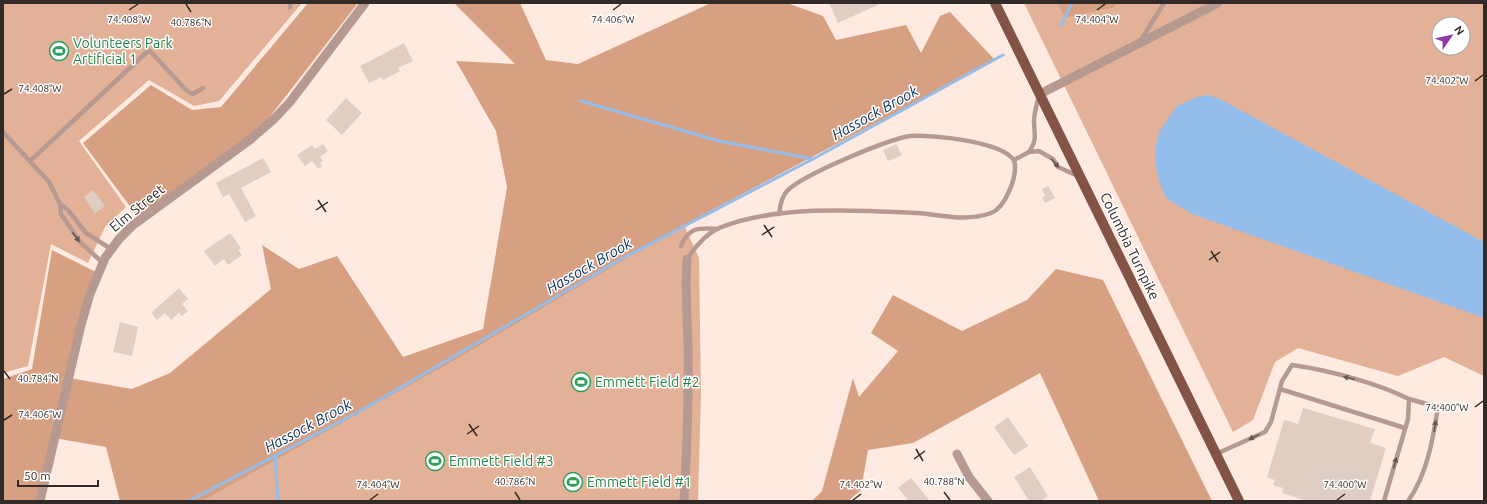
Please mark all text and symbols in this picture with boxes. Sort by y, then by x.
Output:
text: 74.408°W [107,14,151,25]
text: 74.406°W [591,14,635,25]
text: 74.404°W [1075,14,1119,25]
north arrow [1431,16,1471,56]
text: 40.786°N [170,17,212,28]
text: N [1452,24,1467,37]
place label: Volunteers Park Artificial 1 [73,35,173,67]
sports icon: Volunteers Park Artificial 1 [48,40,70,62]
text: 74.402°W [1425,75,1469,86]
water label: Hassock Brook [829,82,921,143]
text: 74.408°W [18,83,62,94]
one-way arrow [1051,158,1060,168]
street label: Elm Street [106,181,168,235]
street label: Columbia Turnpike [1097,190,1163,302]
one-way arrow [72,231,81,242]
water label: Hassock Brook [543,234,635,297]
sports icon: Emmett Field #2 [570,371,592,393]
text: 40.784°N [17,373,59,384]
place label: Emmett Field #2 [595,374,700,390]
one-way arrow [1343,375,1355,381]
water label: Hassock Brook [261,395,354,456]
text: 74.400°W [1425,402,1469,413]
text: 74.406°W [18,409,62,420]
one-way arrow [1432,419,1438,432]
one-way arrow [1248,434,1259,440]
sports icon: Emmett Field #3 [424,450,446,472]
place label: Emmett Field #3 [449,453,554,469]
one-way arrow [1392,457,1398,469]
scale bar [18,462,98,488]
text: 50 m [24,469,51,482]
sports icon: Emmett Field #1 [562,471,584,493]
place label: Emmett Field #1 [587,474,692,490]
text: 40.786°N [494,476,536,487]
text: 40.788°N [923,476,965,487]
text: 74.404°W [356,479,400,490]
text: 74.402°W [839,479,883,490]
text: 74.400°W [1323,479,1367,490]

